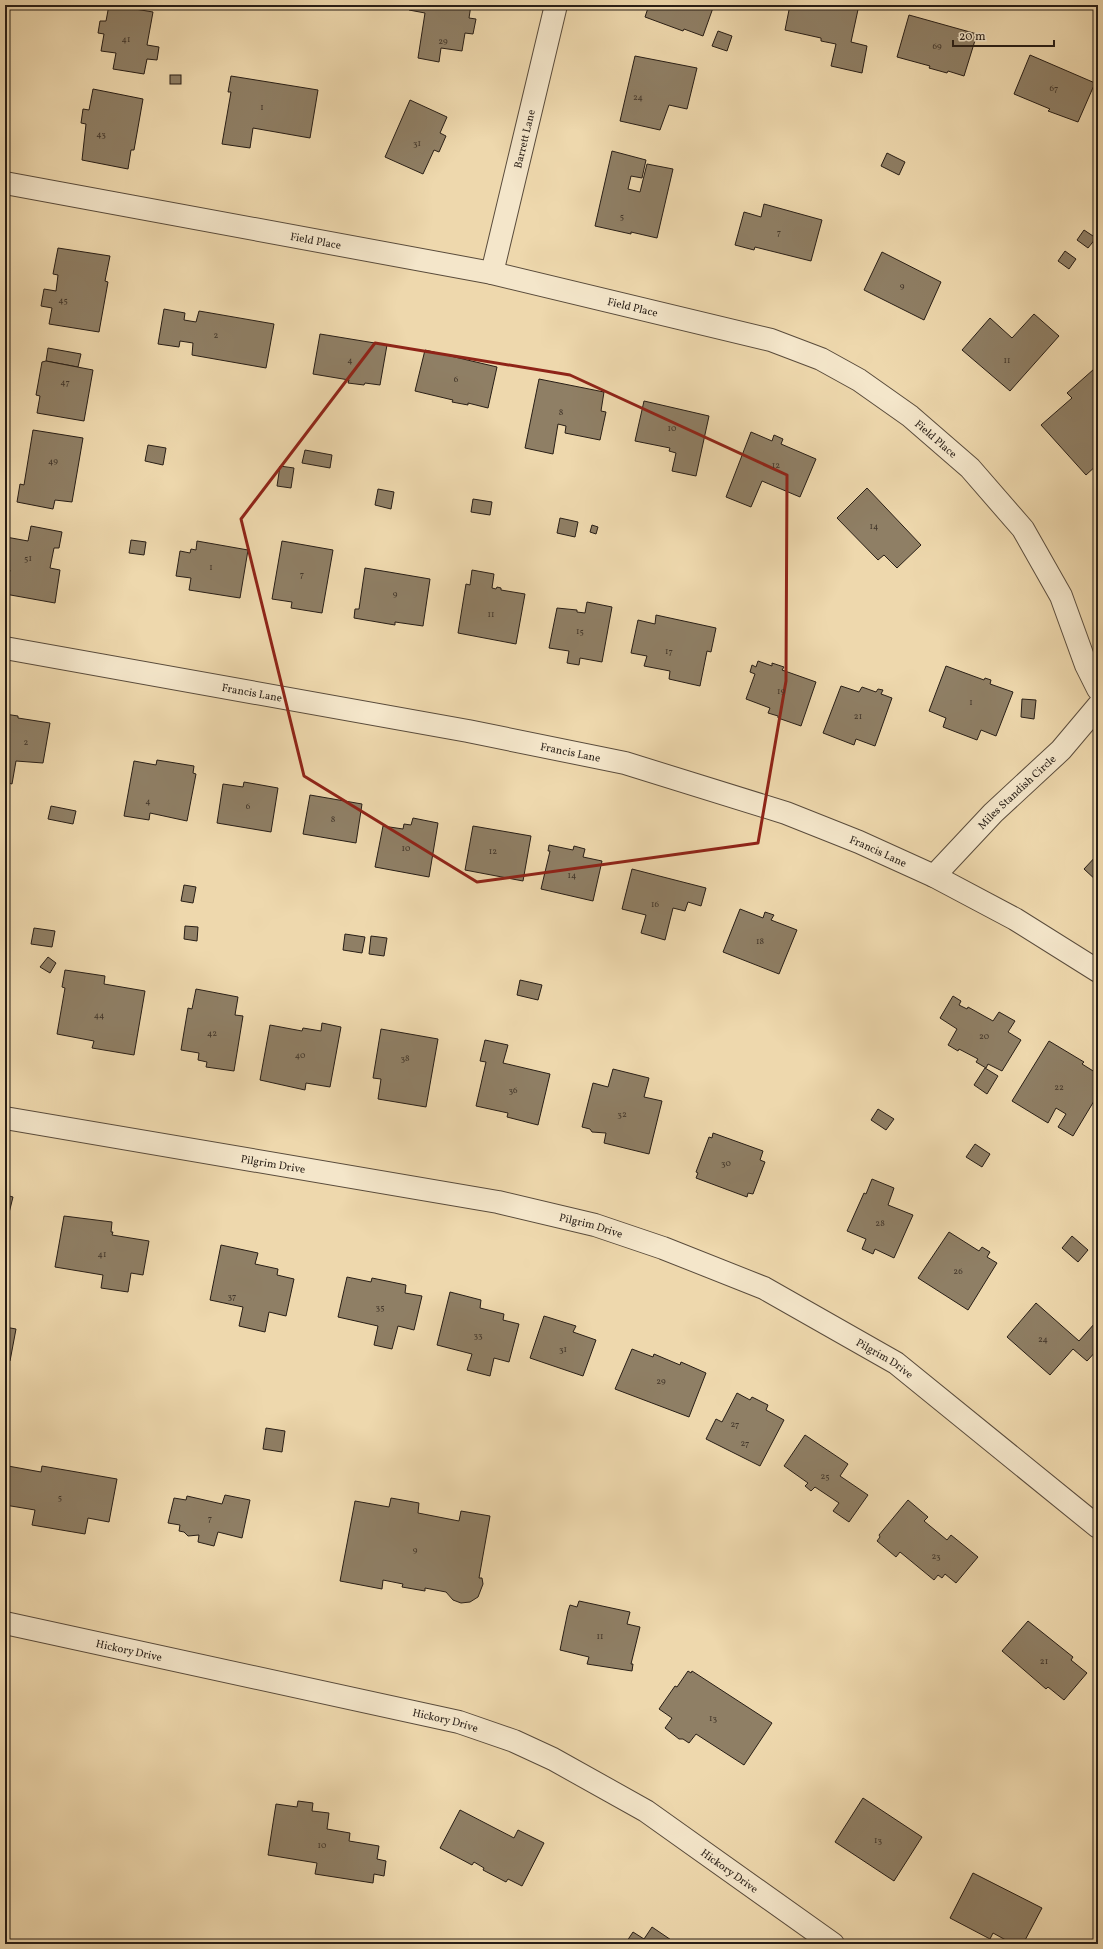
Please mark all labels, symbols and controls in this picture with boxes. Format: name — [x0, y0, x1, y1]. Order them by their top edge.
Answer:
scale bar — [953, 22, 1054, 48]
text: 20 m — [959, 29, 986, 45]
house number: 41 — [122, 33, 130, 46]
house number: 29 — [438, 35, 448, 48]
house number: 69 — [932, 40, 942, 53]
house number: 67 — [1050, 82, 1058, 95]
house number: 24 — [633, 91, 643, 104]
house number: 1 — [260, 101, 264, 114]
street label: Barrett Lane — [511, 108, 540, 170]
house number: 43 — [96, 128, 106, 141]
house number: 31 — [413, 137, 421, 150]
house number: 5 — [620, 210, 624, 223]
house number: 7 — [777, 226, 781, 239]
street label: Field Place — [289, 230, 342, 254]
house number: 9 — [900, 280, 905, 293]
house number: 45 — [58, 294, 68, 307]
street label: Field Place — [606, 295, 659, 322]
house number: 2 — [214, 329, 219, 342]
house number: 4 — [347, 354, 353, 367]
house number: 11 — [1004, 354, 1010, 367]
house number: 6 — [454, 373, 459, 386]
house number: 47 — [60, 376, 70, 389]
house number: 8 — [559, 406, 564, 419]
street label: Field Place — [911, 417, 959, 462]
house number: 10 — [668, 422, 677, 435]
house number: 49 — [48, 455, 58, 468]
house number: 12 — [772, 459, 780, 472]
house number: 14 — [870, 520, 878, 533]
house number: 51 — [24, 552, 32, 565]
house number: 1 — [209, 561, 213, 574]
house number: 7 — [300, 568, 304, 581]
house number: 9 — [393, 588, 398, 601]
house number: 11 — [488, 608, 494, 621]
house number: 15 — [576, 625, 584, 638]
house number: 17 — [665, 645, 673, 658]
street label: Francis Lane — [220, 681, 283, 707]
house number: 19 — [777, 685, 785, 698]
house number: 1 — [969, 696, 973, 709]
house number: 21 — [854, 710, 862, 723]
house number: 2 — [24, 736, 29, 749]
street label: Francis Lane — [539, 740, 602, 767]
street label: Miles Standish Circle — [975, 752, 1060, 833]
house number: 4 — [145, 795, 151, 808]
house number: 6 — [246, 800, 251, 813]
house number: 8 — [331, 813, 336, 826]
street label: Francis Lane — [847, 833, 909, 872]
house number: 10 — [402, 842, 411, 855]
house number: 12 — [489, 845, 497, 858]
house number: 14 — [568, 869, 576, 882]
house number: 16 — [651, 898, 659, 911]
house number: 18 — [756, 935, 764, 948]
house number: 44 — [94, 1009, 104, 1022]
house number: 42 — [207, 1027, 217, 1040]
house number: 20 — [979, 1030, 990, 1043]
house number: 40 — [295, 1049, 306, 1062]
house number: 38 — [400, 1052, 410, 1065]
house number: 22 — [1054, 1081, 1064, 1094]
house number: 36 — [508, 1084, 518, 1097]
house number: 32 — [617, 1108, 627, 1121]
street label: Pilgrim Drive — [239, 1152, 306, 1178]
house number: 30 — [721, 1157, 732, 1170]
street label: Pilgrim Drive — [557, 1211, 624, 1243]
house number: 28 — [875, 1217, 885, 1230]
house number: 41 — [98, 1248, 106, 1261]
house number: 26 — [953, 1265, 963, 1278]
house number: 37 — [228, 1290, 236, 1303]
house number: 35 — [376, 1301, 384, 1314]
house number: 33 — [473, 1329, 483, 1342]
house number: 24 — [1038, 1333, 1048, 1346]
street label: Pilgrim Drive — [853, 1336, 916, 1383]
house number: 31 — [559, 1343, 567, 1356]
house number: 29 — [656, 1375, 666, 1388]
house number: 27 — [731, 1418, 739, 1431]
house number: 27 — [741, 1437, 749, 1450]
house number: 25 — [820, 1470, 830, 1483]
house number: 5 — [58, 1491, 62, 1504]
house number: 7 — [208, 1512, 212, 1525]
house number: 9 — [413, 1544, 418, 1557]
house number: 23 — [931, 1550, 941, 1563]
house number: 11 — [597, 1630, 603, 1643]
street label: Hickory Drive — [94, 1637, 163, 1666]
house number: 21 — [1040, 1655, 1048, 1668]
street label: Hickory Drive — [411, 1706, 480, 1737]
house number: 13 — [709, 1712, 717, 1725]
house number: 13 — [874, 1834, 882, 1847]
house number: 10 — [318, 1839, 327, 1852]
street label: Hickory Drive — [697, 1846, 761, 1897]

